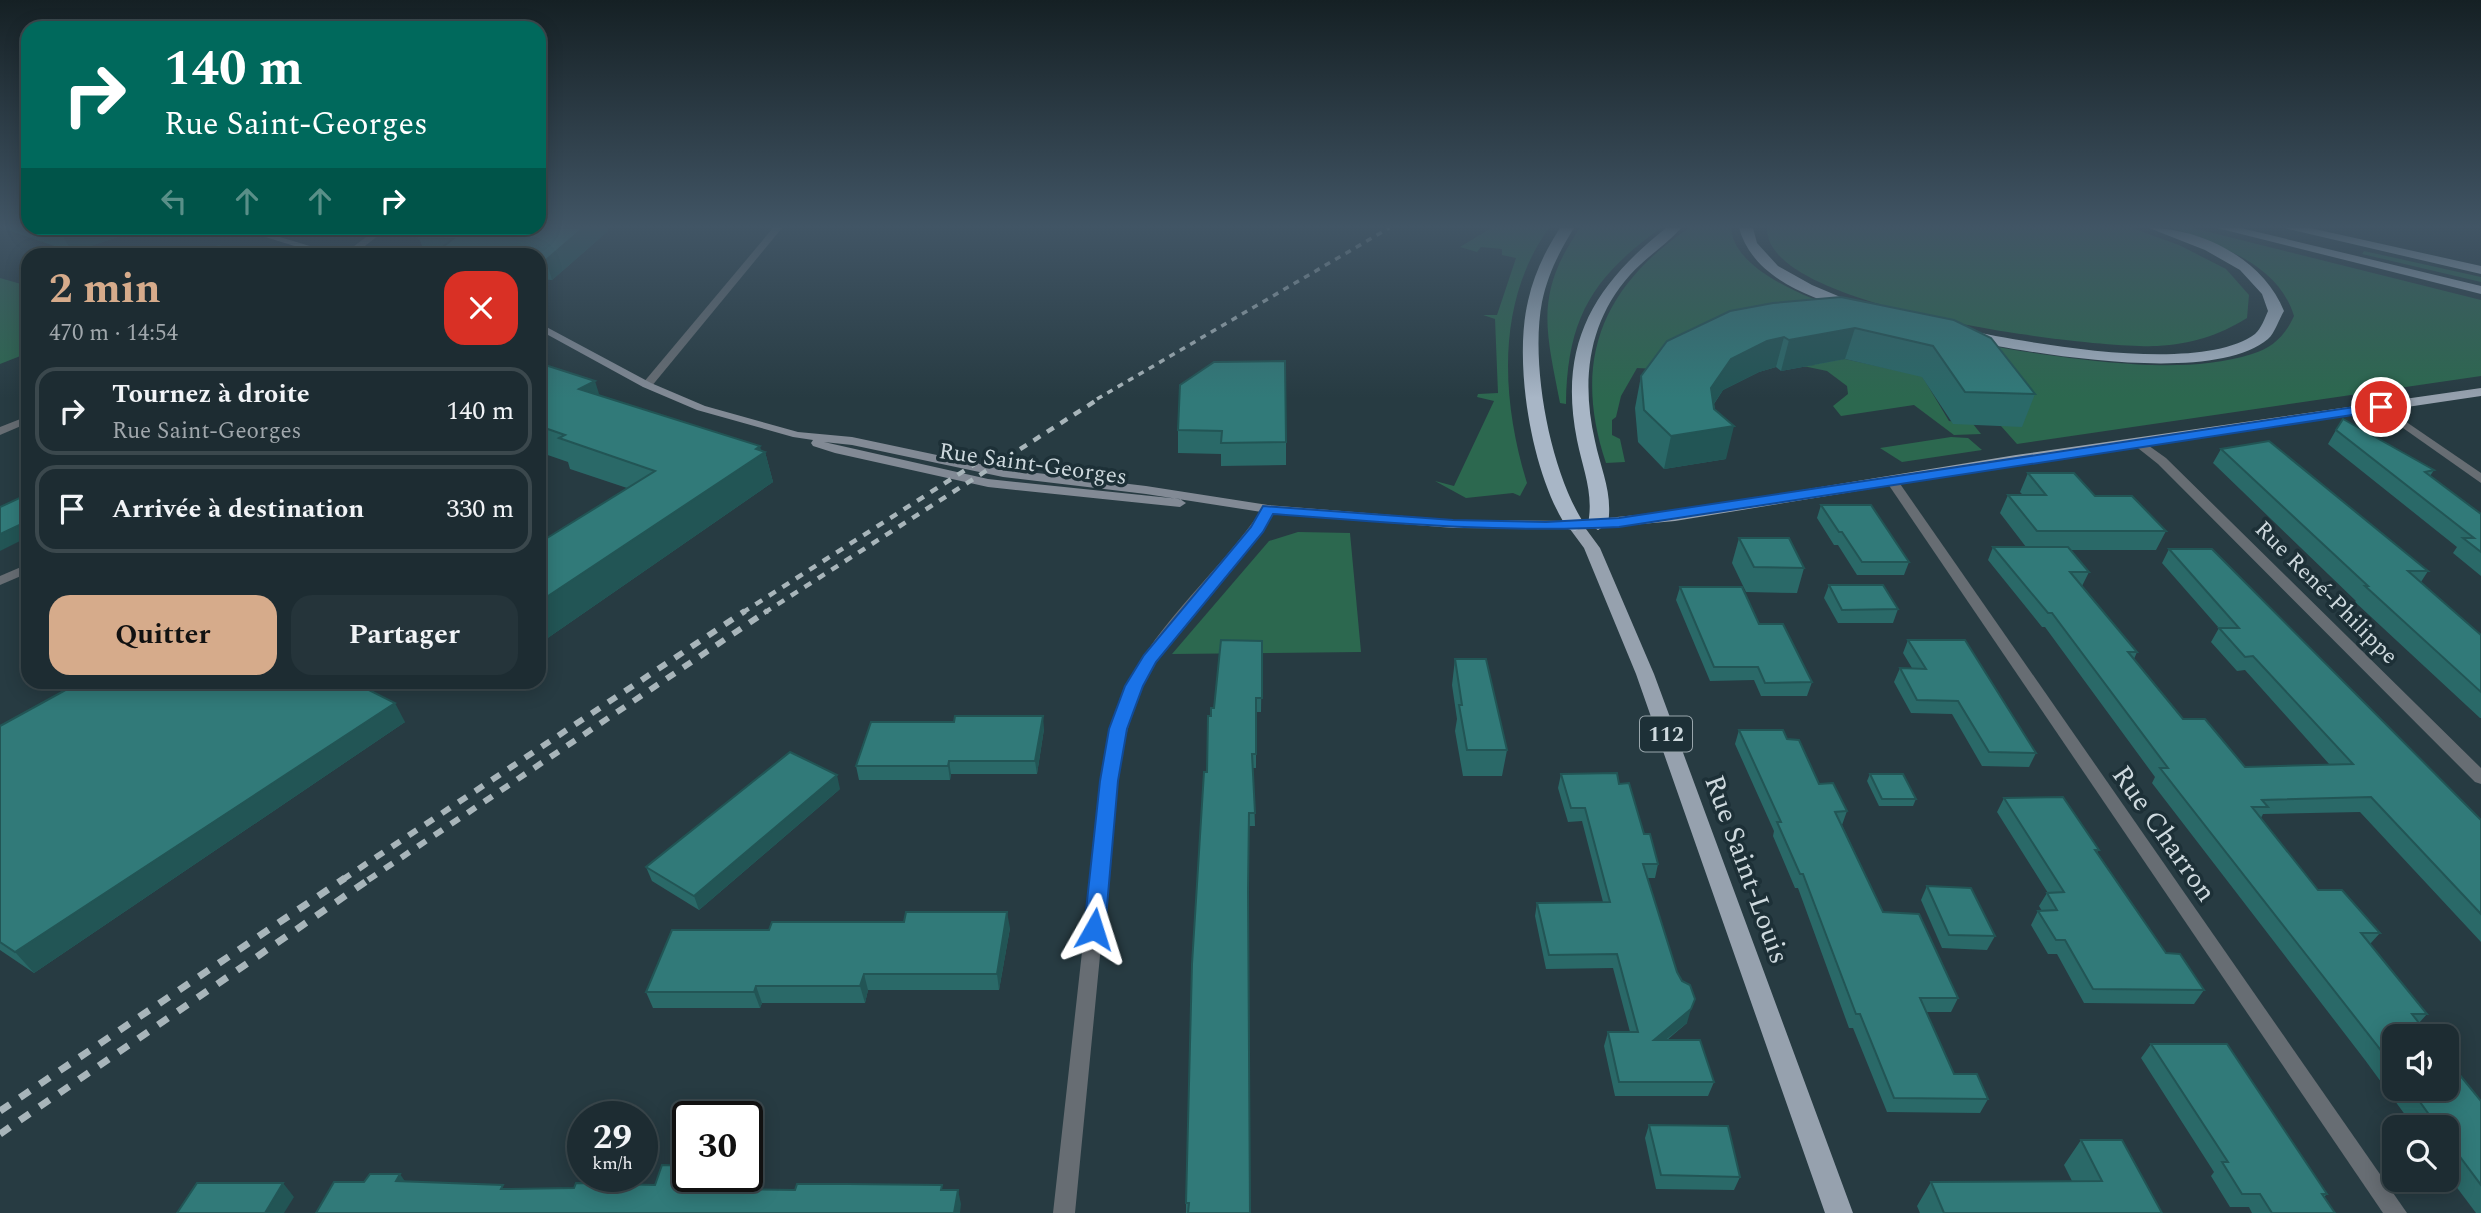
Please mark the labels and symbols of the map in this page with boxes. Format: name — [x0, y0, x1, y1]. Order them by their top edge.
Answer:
pin — [2351, 377, 2411, 437]
street label: Rue Saint-Georges — [937, 434, 1129, 495]
street label: Rue René-Philippe — [2246, 513, 2406, 673]
road number: 112 — [1640, 716, 1692, 752]
street label: Rue Charron — [2101, 757, 2227, 911]
street label: Rue Saint-Louis — [1692, 769, 1801, 970]
position arrow — [1057, 892, 1131, 966]
speed limit sign: 30 — [672, 1101, 763, 1192]

